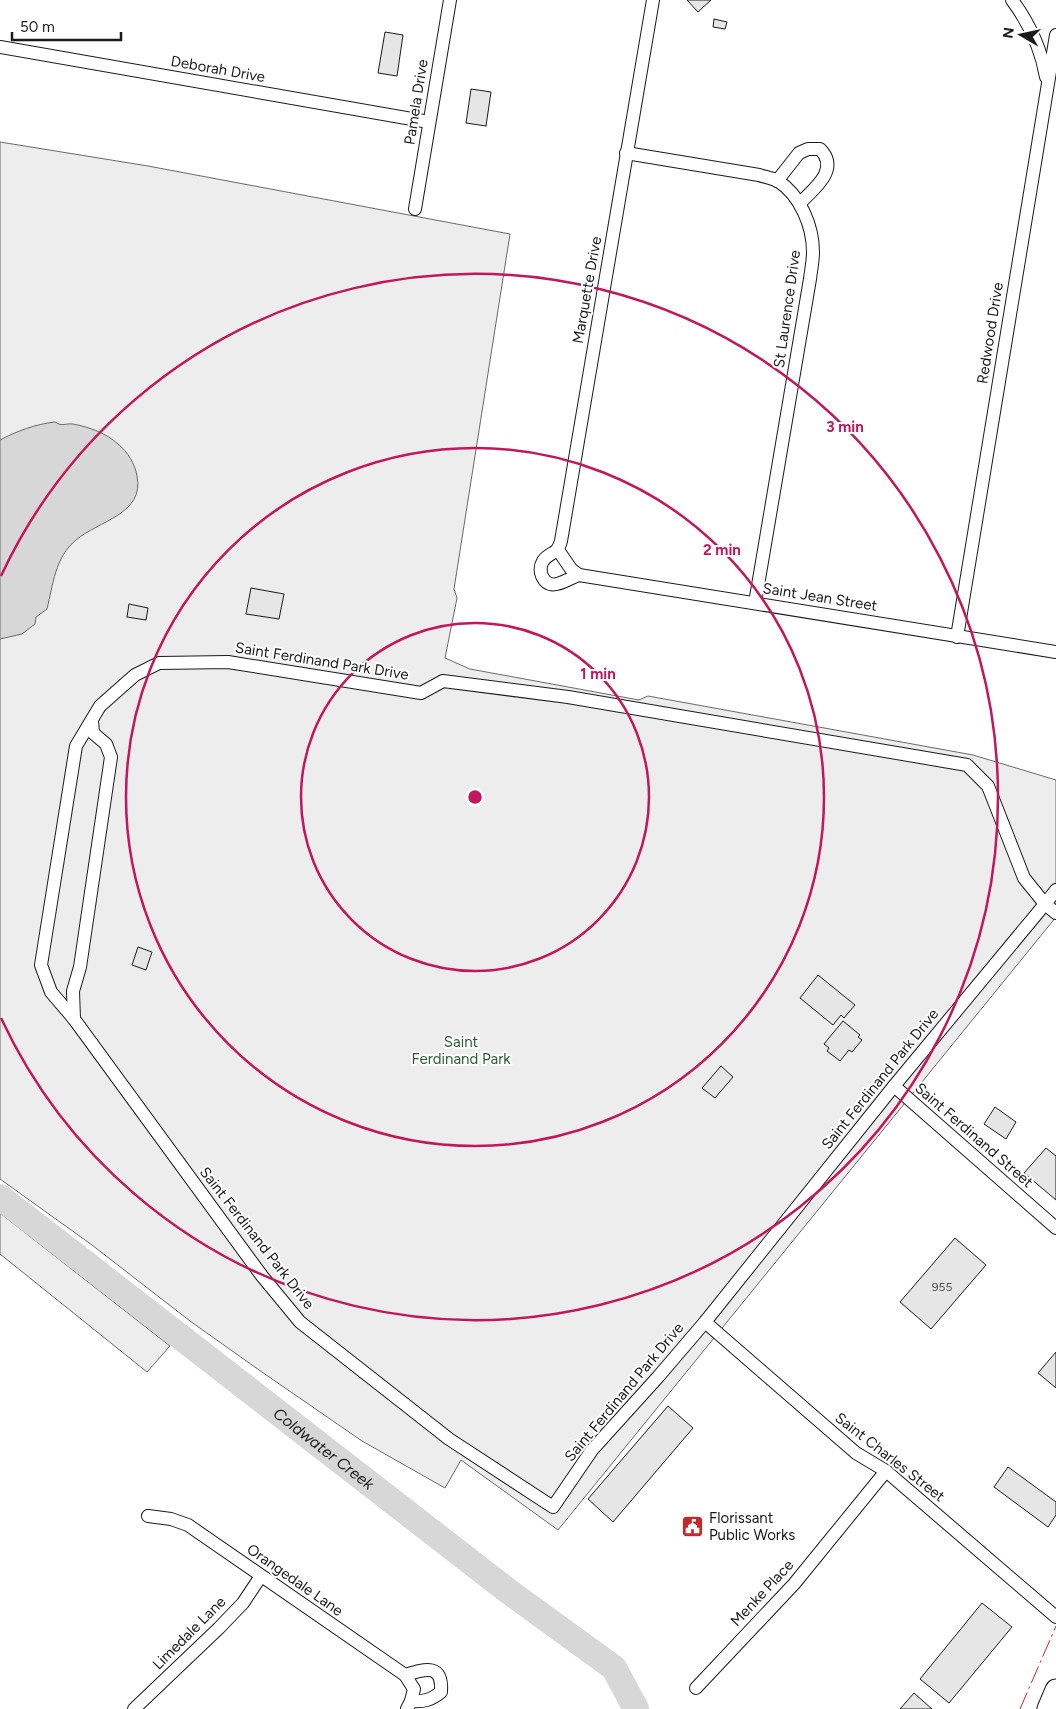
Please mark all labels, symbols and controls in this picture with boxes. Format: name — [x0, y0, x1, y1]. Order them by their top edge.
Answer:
scale bar — [12, 10, 121, 42]
north arrow — [996, 10, 1046, 60]
text: 50 m — [20, 18, 55, 36]
text: N — [999, 26, 1018, 40]
street label: Deborah Drive — [169, 52, 267, 86]
street label: Pamela Drive — [400, 58, 432, 146]
street label: Marquette Drive — [569, 235, 605, 345]
street label: St Laurence Drive — [770, 249, 804, 369]
street label: Redwood Drive — [973, 281, 1007, 385]
text: 3 min — [826, 418, 864, 436]
text: 2 min — [703, 541, 741, 559]
street label: Saint Jean Street — [761, 579, 879, 615]
street label: Saint Ferdinand Park Drive — [234, 638, 410, 684]
text: 1 min — [580, 665, 616, 683]
centre of rings — [466, 788, 484, 806]
street label: Saint Ferdinand Park Drive — [818, 1005, 942, 1153]
park label: Saint Ferdinand Park — [411, 1033, 511, 1068]
street label: Saint Ferdinand Street — [911, 1079, 1037, 1191]
street label: Saint Ferdinand Park Drive — [196, 1163, 318, 1313]
house number: 955 — [932, 1280, 952, 1294]
street label: Saint Ferdinand Park Drive — [561, 1319, 687, 1465]
water label: Coldwater Creek — [270, 1403, 379, 1494]
street label: Saint Charles Street — [832, 1409, 949, 1506]
place label: Florissant Public Works — [709, 1509, 795, 1544]
public building icon: Florissant Public Works — [681, 1515, 705, 1539]
street label: Orangedale Lane — [243, 1540, 347, 1620]
street label: Menke Place — [727, 1556, 797, 1630]
street label: Limedale Lane — [149, 1593, 229, 1673]

